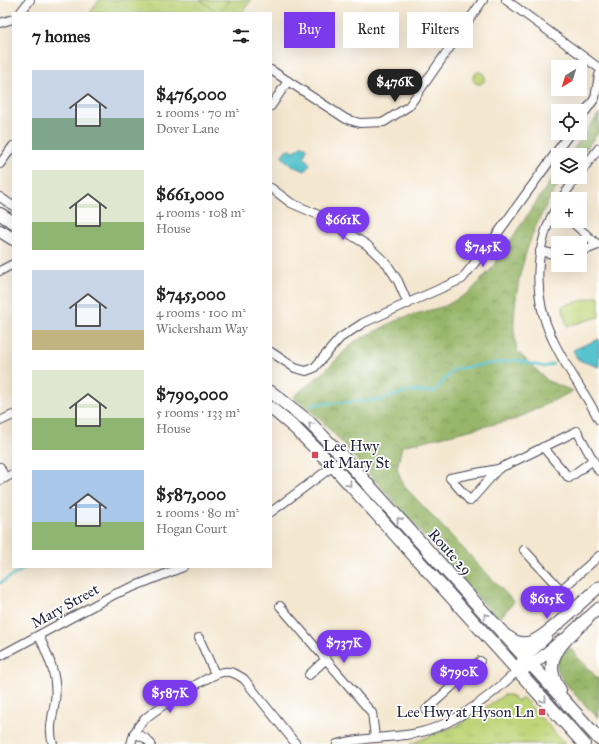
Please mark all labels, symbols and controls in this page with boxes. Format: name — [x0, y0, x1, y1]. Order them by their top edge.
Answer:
chip: Buy — [284, 12, 335, 48]
chip: Rent — [343, 12, 399, 48]
chip: Filters — [407, 12, 473, 48]
icon: filters — [230, 25, 252, 47]
text: 7 homes — [32, 26, 90, 47]
north arrow — [551, 60, 587, 96]
map controls — [551, 60, 587, 272]
pin: $476K — [367, 69, 423, 103]
text: $476K — [376, 74, 414, 90]
text: $476,000 — [156, 84, 227, 105]
icon: home — [64, 86, 112, 134]
button: locate — [551, 104, 587, 140]
text: 2 rooms · 70 m² — [156, 105, 239, 121]
text: Dover Lane — [156, 121, 220, 137]
button: layers — [551, 148, 587, 184]
text: $661,000 — [156, 184, 224, 205]
icon: home — [64, 186, 112, 234]
button: + — [551, 192, 587, 228]
text: 4 rooms · 108 m² — [156, 205, 245, 221]
pin: $661K — [315, 207, 371, 241]
text: $661K — [325, 212, 361, 228]
text: House — [156, 221, 191, 237]
pin: $745K — [455, 234, 511, 268]
button: − — [551, 236, 587, 272]
text: $745K — [465, 239, 501, 255]
text: $745,000 — [156, 284, 226, 305]
icon: home — [64, 286, 112, 334]
text: 4 rooms · 100 m² — [156, 305, 246, 321]
text: Wickersham Way — [156, 321, 248, 337]
text: $790,000 — [156, 384, 228, 405]
icon: home — [64, 386, 112, 434]
text: 5 rooms · 133 m² — [156, 405, 240, 421]
text: House — [156, 421, 191, 437]
one-way arrow — [308, 422, 316, 429]
place label: Lee Hwy at Mary St — [323, 437, 390, 472]
marker: Lee Hwy at Mary St — [310, 450, 320, 460]
one-way arrow — [344, 479, 351, 487]
text: $587,000 — [156, 484, 226, 505]
icon: home — [64, 486, 112, 534]
text: 2 rooms · 80 m² — [156, 505, 239, 521]
one-way arrow — [397, 517, 404, 524]
text: Hogan Court — [156, 521, 227, 537]
street label: Route 29 — [424, 525, 476, 579]
street label: Mary Street — [28, 580, 103, 632]
pin: $615K — [519, 586, 575, 620]
text: $615K — [530, 591, 564, 607]
one-way arrow — [484, 613, 491, 621]
pin: $737K — [316, 630, 372, 664]
text: $737K — [326, 635, 362, 651]
pin: $790K — [431, 659, 487, 693]
text: $790K — [440, 664, 478, 680]
pin: $587K — [142, 680, 198, 714]
text: $587K — [152, 685, 188, 701]
one-way arrow — [539, 695, 546, 703]
place label: Lee Hwy at Hyson Ln — [396, 703, 534, 721]
marker: Lee Hwy at Hyson Ln — [537, 707, 547, 717]

